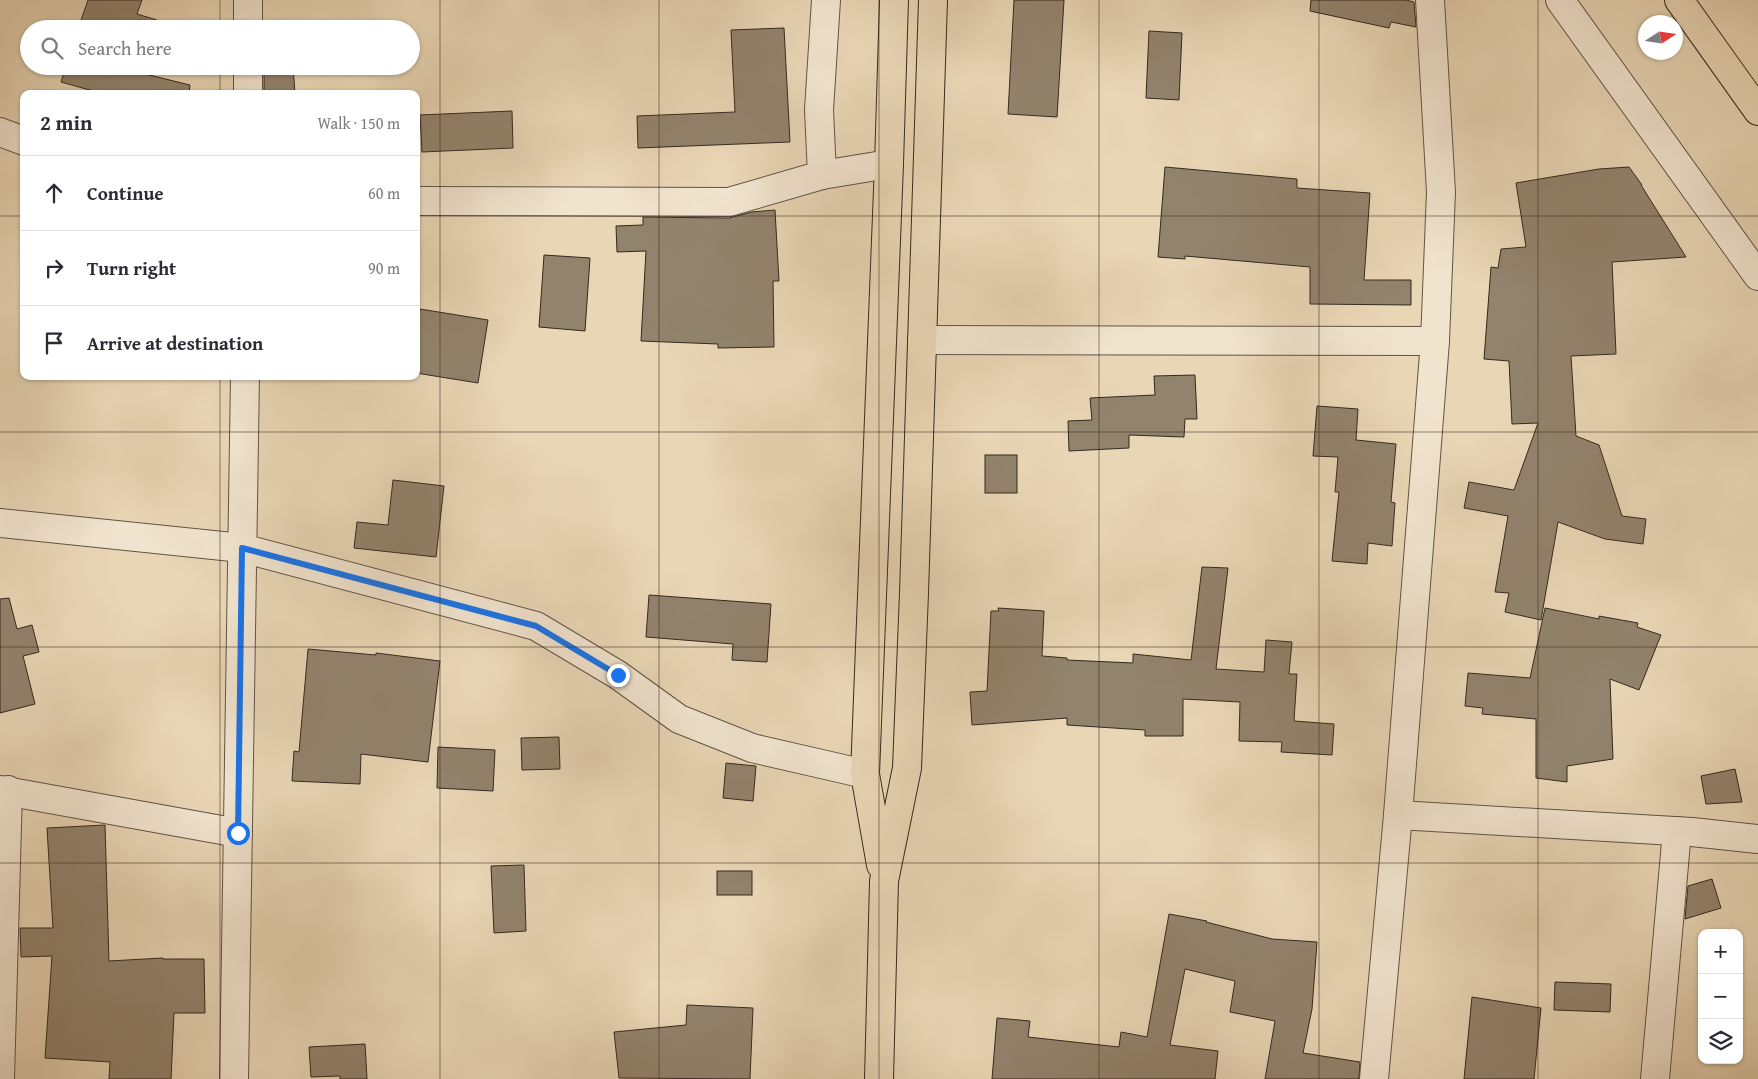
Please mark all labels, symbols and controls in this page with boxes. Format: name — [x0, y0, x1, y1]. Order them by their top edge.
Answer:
north arrow — [1638, 15, 1683, 60]
search box — [20, 20, 420, 75]
icon: search — [38, 34, 66, 62]
text: Search here — [78, 34, 172, 62]
text: 2 min — [40, 107, 92, 138]
text: Walk · 150 m — [317, 111, 400, 135]
icon: ahead — [40, 179, 68, 207]
text: Continue — [87, 179, 164, 207]
text: 60 m — [368, 181, 400, 205]
icon: right — [40, 254, 68, 282]
text: Turn right — [87, 254, 176, 282]
text: 90 m — [368, 256, 400, 280]
icon: arrive — [40, 329, 68, 357]
text: Arrive at destination — [87, 329, 263, 357]
route end — [607, 664, 630, 687]
route start — [227, 822, 250, 845]
map controls — [1698, 929, 1743, 1064]
button: + — [1698, 929, 1743, 974]
button: − — [1698, 974, 1743, 1019]
button: layers — [1698, 1019, 1743, 1064]

